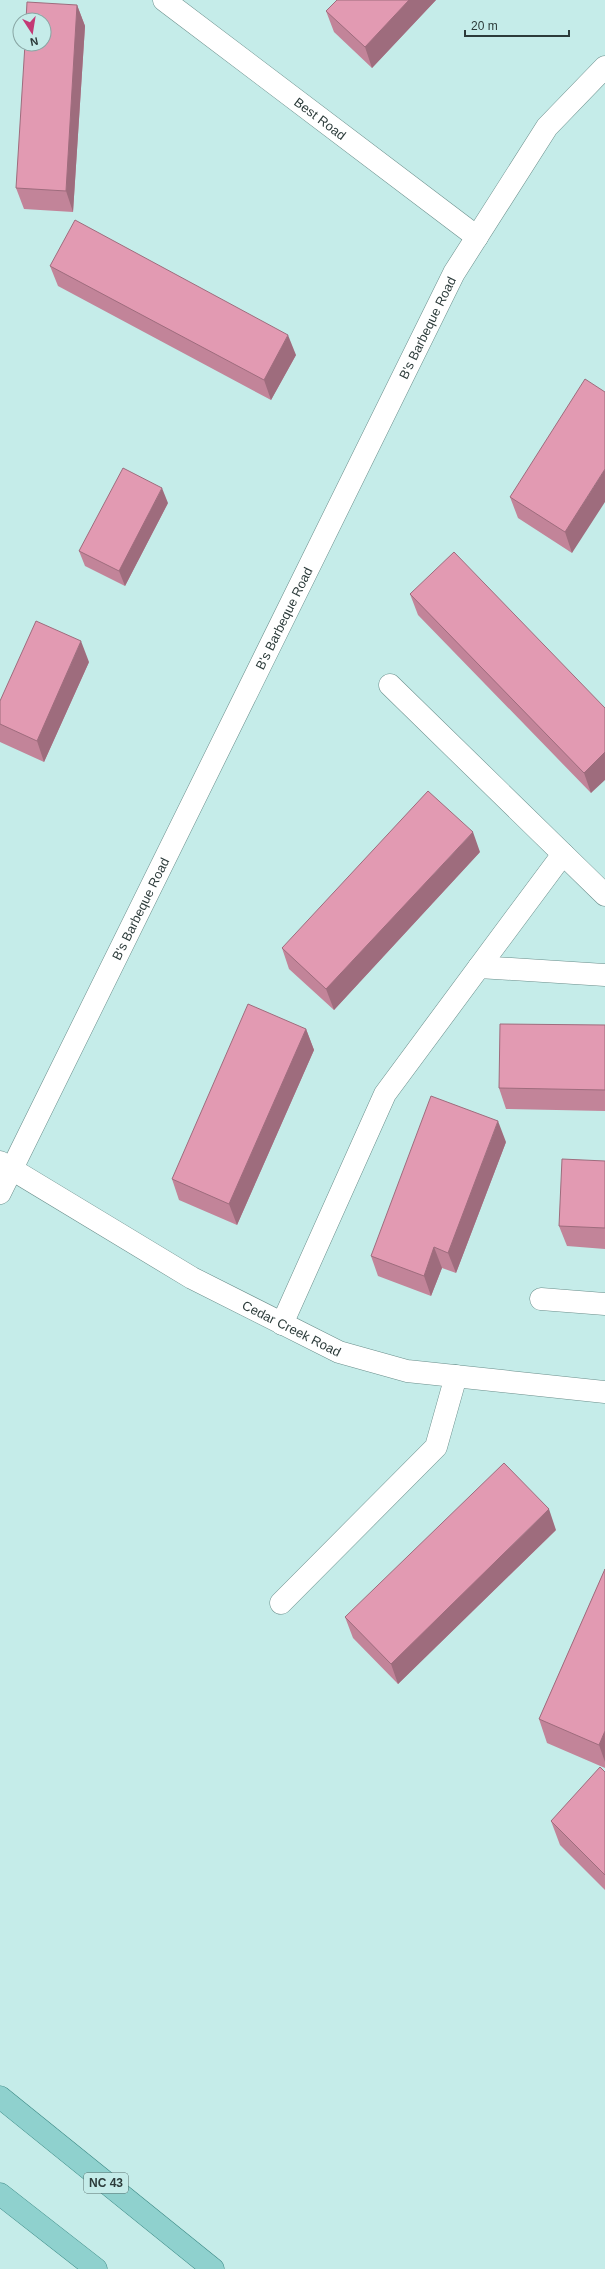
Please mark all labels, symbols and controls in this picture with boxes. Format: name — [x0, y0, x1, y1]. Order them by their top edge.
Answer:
north arrow — [12, 12, 52, 52]
scale bar — [465, 12, 569, 38]
text: 20 m — [471, 19, 498, 33]
text: N — [29, 35, 39, 48]
street label: Best Road — [291, 94, 349, 143]
street label: B's Barbeque Road — [396, 274, 459, 382]
street label: B's Barbeque Road — [253, 565, 316, 672]
street label: B's Barbeque Road — [109, 855, 172, 963]
street label: Cedar Creek Road — [240, 1298, 343, 1360]
road number: NC 43 — [84, 2173, 128, 2193]

